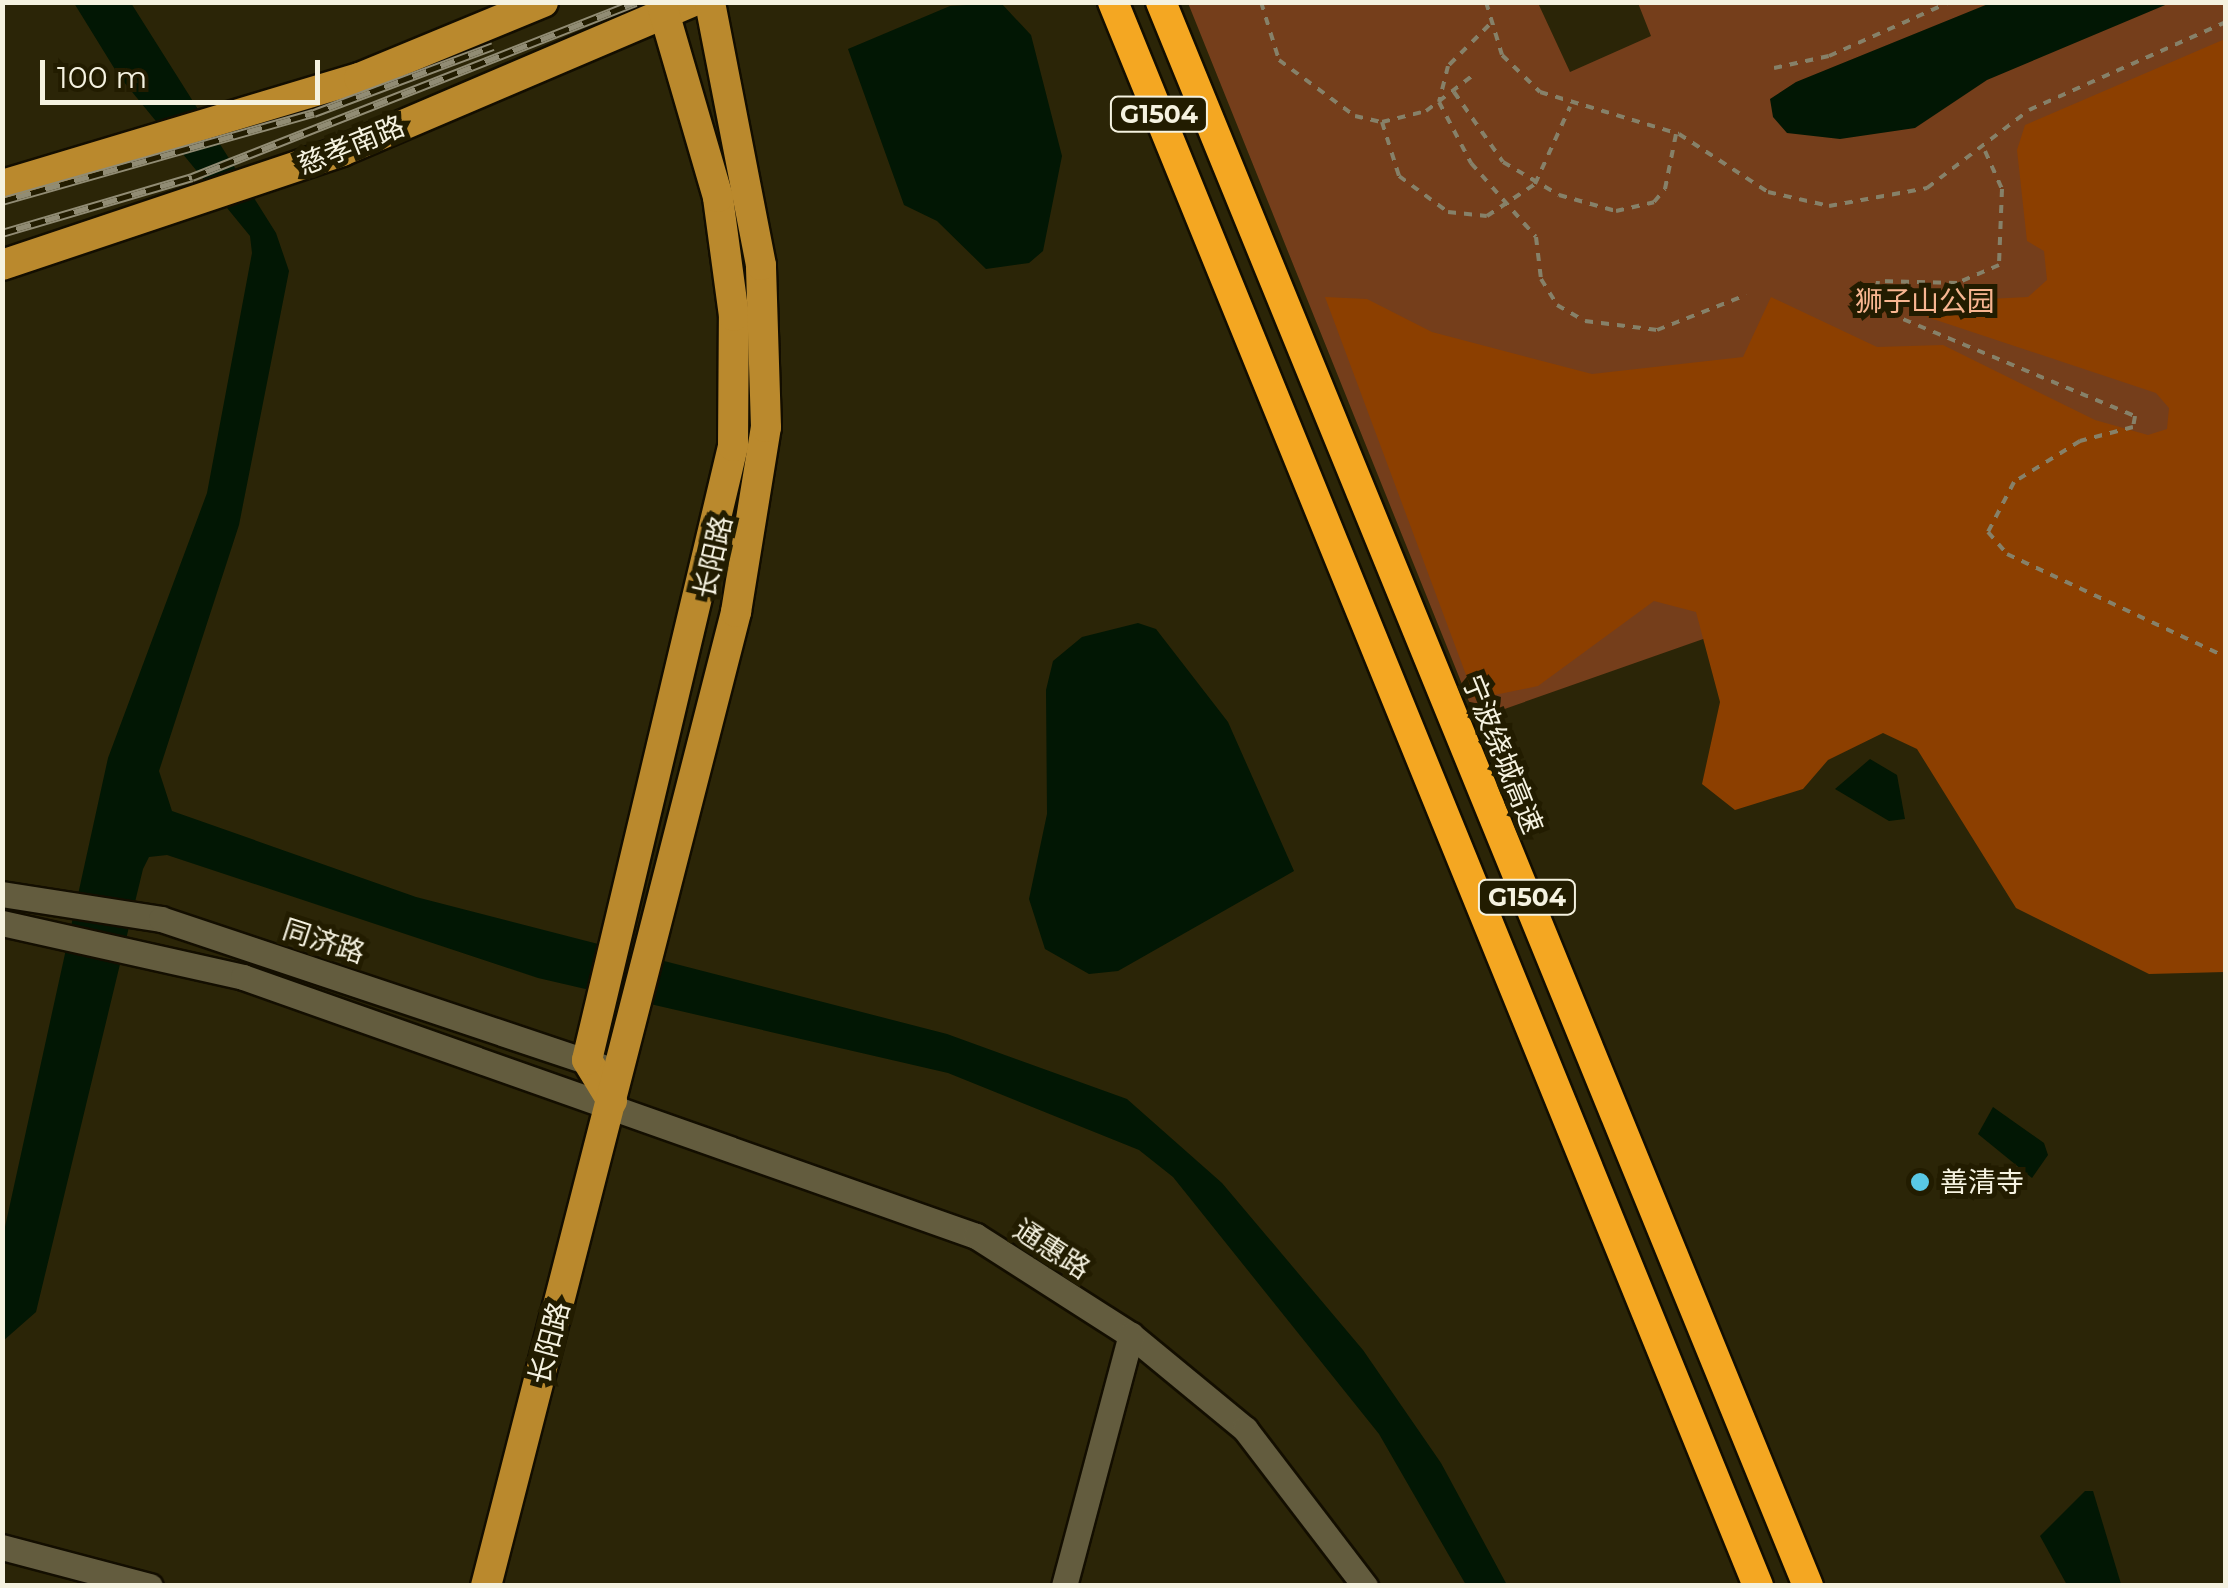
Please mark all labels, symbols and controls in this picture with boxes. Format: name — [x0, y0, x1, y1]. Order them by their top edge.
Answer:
scale bar — [45, 40, 325, 102]
text: 100 m — [57, 59, 147, 96]
road number: G1504 — [1109, 94, 1209, 134]
street label: 慈孝南路 — [293, 108, 409, 182]
park label: 狮子山公园 — [1855, 284, 1995, 318]
street label: 长阳路 — [687, 512, 739, 602]
street label: 宁波绕城高速 — [1456, 670, 1550, 838]
road number: G1504 — [1477, 877, 1577, 917]
street label: 同济路 — [279, 912, 369, 970]
place label: 善清寺 — [1940, 1165, 2024, 1199]
marker: 善清寺 — [1909, 1171, 1931, 1193]
street label: 通惠路 — [1008, 1212, 1096, 1286]
street label: 长阳路 — [522, 1298, 576, 1388]

